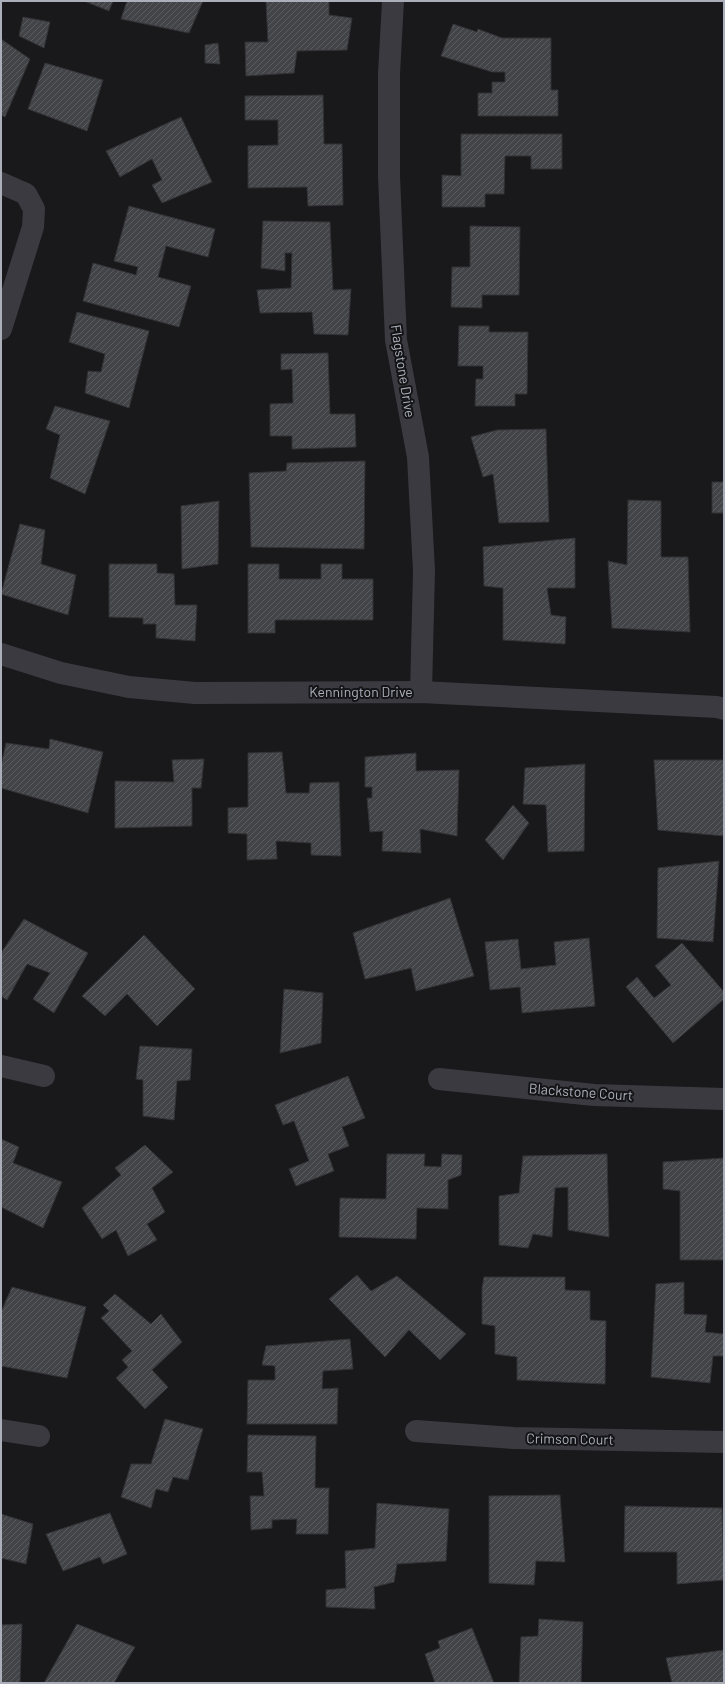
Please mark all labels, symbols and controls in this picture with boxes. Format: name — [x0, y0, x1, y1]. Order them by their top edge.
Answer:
street label: Flagstone Drive — [388, 323, 419, 419]
street label: Kennington Drive — [309, 683, 413, 700]
street label: Blackstone Court — [528, 1079, 634, 1104]
street label: Crimson Court — [526, 1429, 614, 1448]

